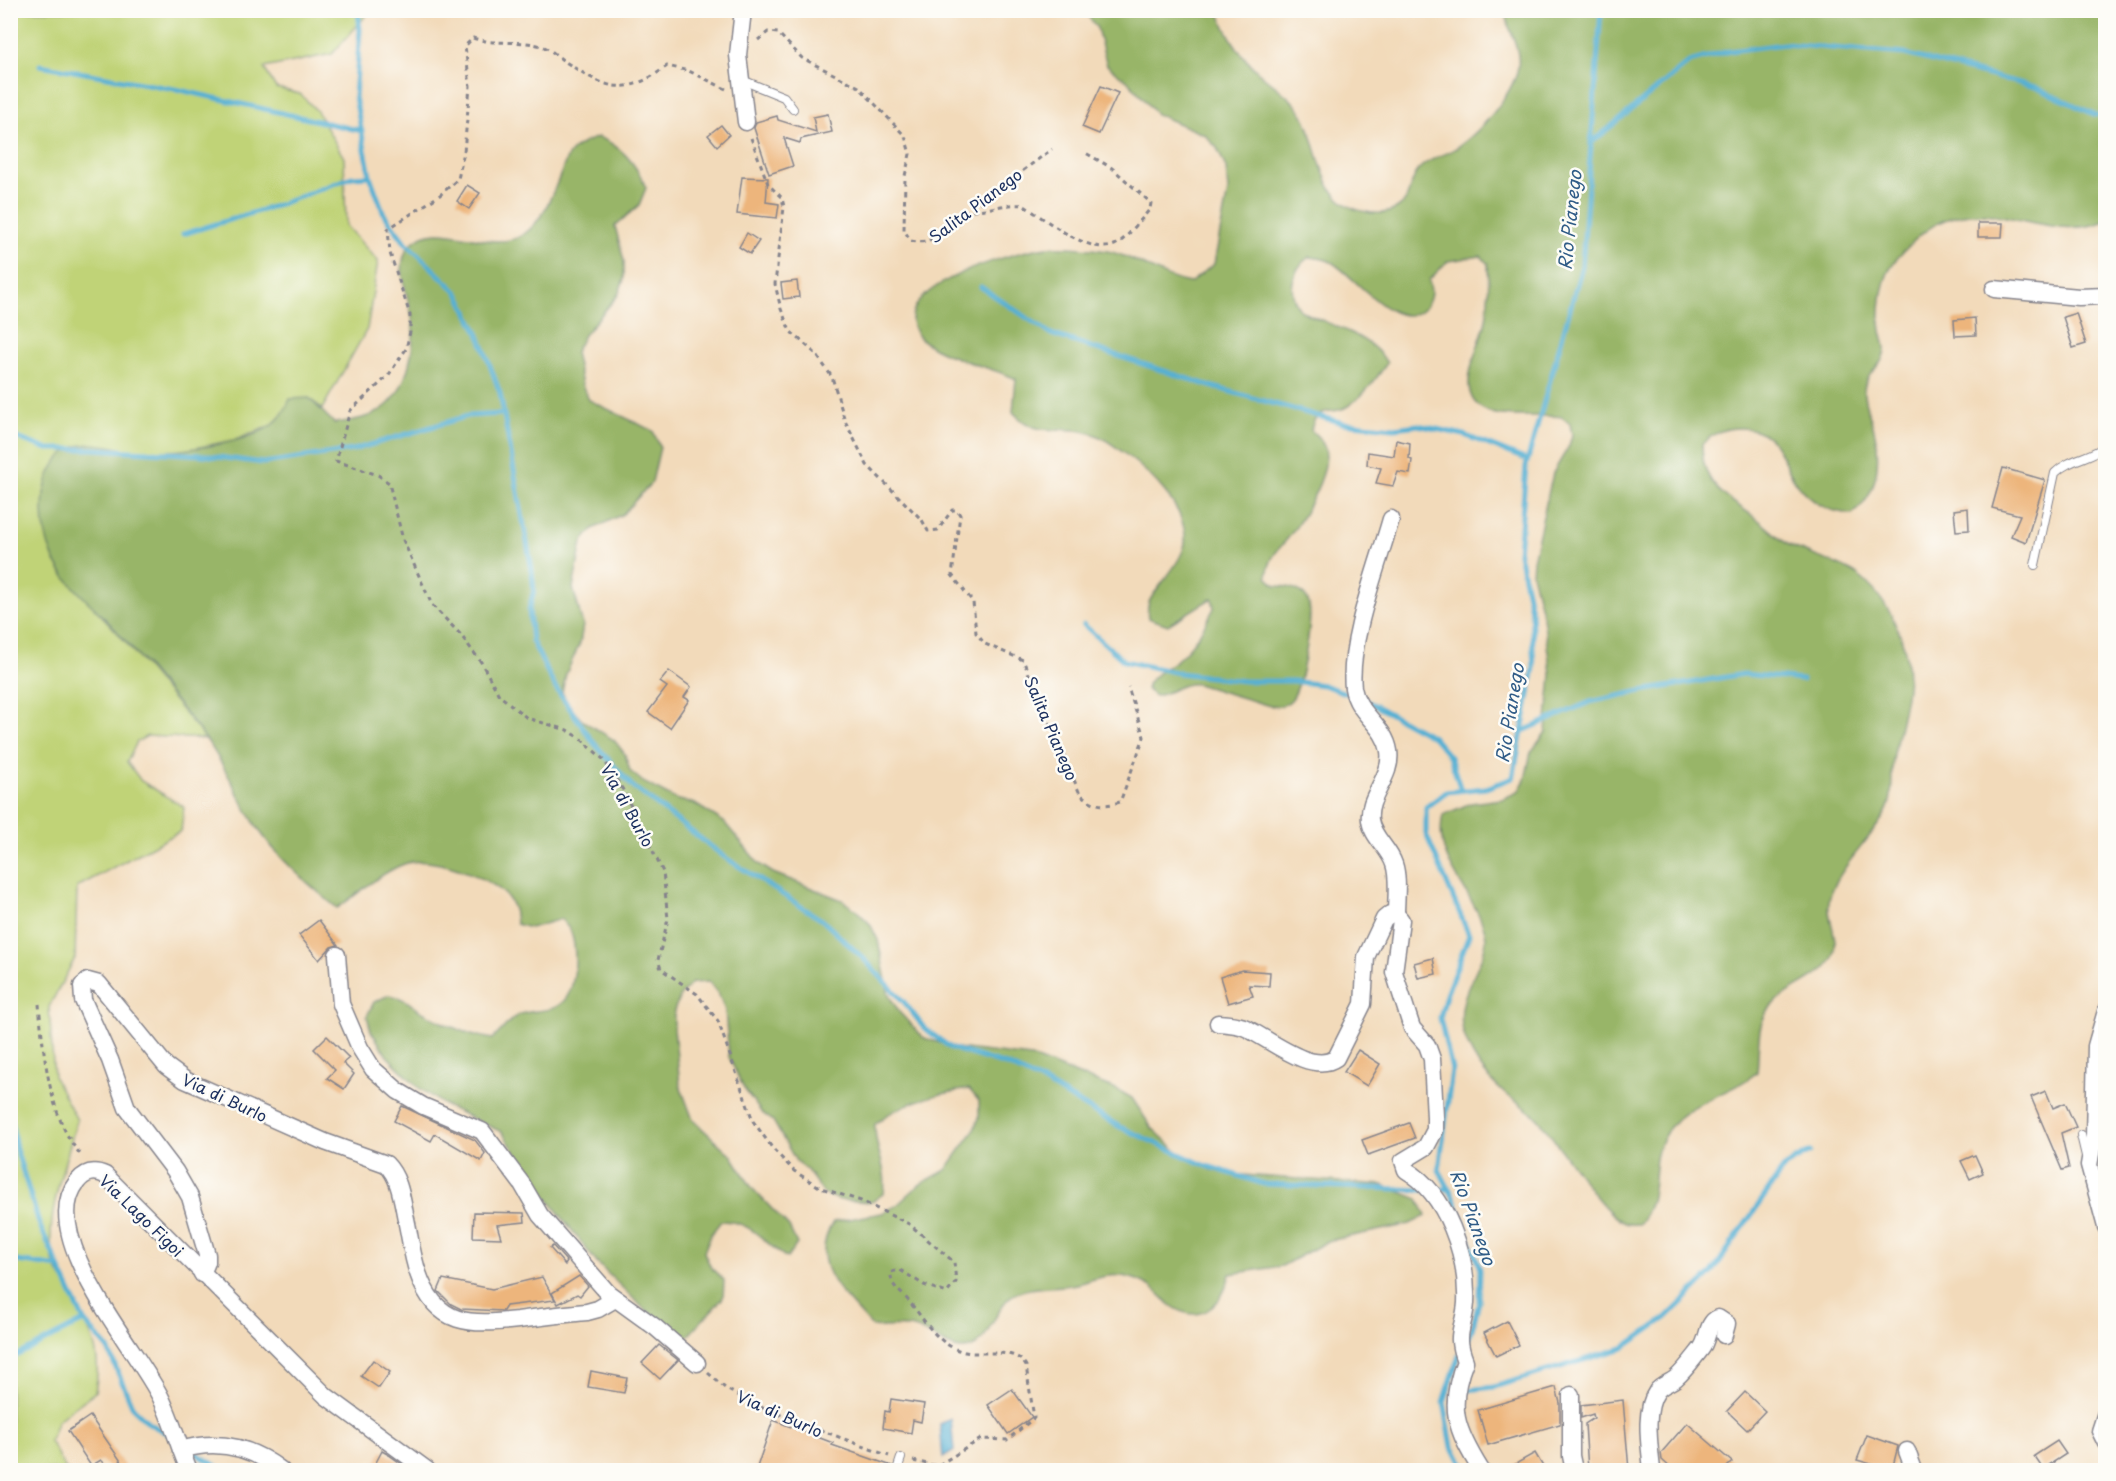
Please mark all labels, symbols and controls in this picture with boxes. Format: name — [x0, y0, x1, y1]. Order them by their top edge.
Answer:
street label: Salita Pianego — [923, 162, 1027, 248]
water label: Rio Pianego — [1550, 168, 1588, 271]
water label: Rio Pianego — [1488, 661, 1530, 765]
street label: Salita Pianego — [1019, 672, 1085, 784]
street label: Via di Burlo — [595, 759, 661, 851]
street label: Via di Burlo — [178, 1067, 272, 1127]
water label: Rio Pianego — [1444, 1165, 1504, 1269]
street label: Via Lago Figoi — [94, 1168, 190, 1262]
street label: Via di Burlo — [733, 1383, 827, 1443]

